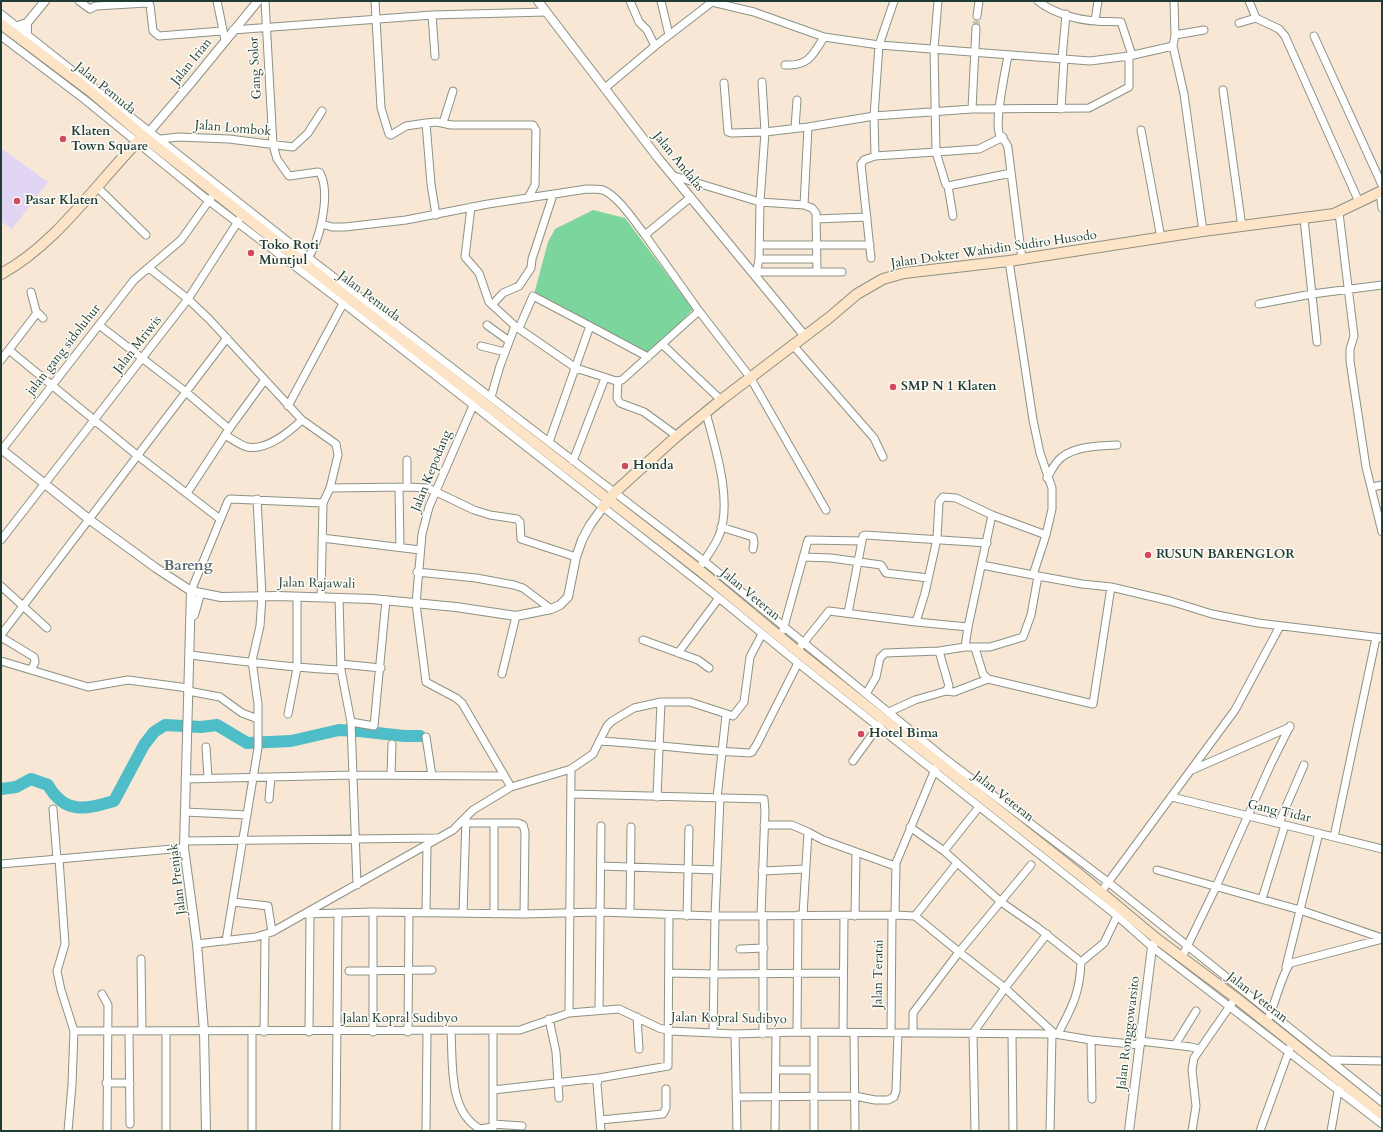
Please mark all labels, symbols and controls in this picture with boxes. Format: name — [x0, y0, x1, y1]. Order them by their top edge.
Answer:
street label: Jalan Irian — [168, 35, 216, 89]
street label: Gang Solor — [247, 36, 265, 100]
street label: Jalan Pemuda — [71, 60, 139, 118]
street label: Jalan Lombok — [194, 118, 272, 140]
place label: Klaten Town Square — [71, 124, 148, 155]
street label: Jalan Andalas — [649, 129, 707, 195]
marker: Klaten Town Square — [58, 134, 68, 144]
place label: Pasar Klaten — [25, 193, 98, 209]
marker: Pasar Klaten — [12, 196, 22, 206]
street label: Jalan Dokter Wahidin Sudiro Husodo — [890, 228, 1098, 272]
place label: Toko Roti Muntjul — [259, 238, 319, 269]
marker: Toko Roti Muntjul — [246, 248, 256, 258]
street label: Jalan Pemuda — [335, 268, 403, 326]
street label: jalan gang sidoluhur — [24, 301, 104, 399]
street label: Jalan Mriwis — [111, 313, 165, 377]
place label: SMP N 1 Klaten — [901, 379, 997, 395]
marker: SMP N 1 Klaten — [888, 382, 898, 392]
street label: Jalan Kepodang — [409, 428, 455, 514]
place label: Honda — [633, 458, 674, 474]
marker: Honda — [620, 461, 630, 471]
place label: RUSUN BARENGLOR — [1156, 547, 1295, 563]
marker: RUSUN BARENGLOR — [1143, 550, 1153, 560]
district label: Bareng — [163, 558, 213, 576]
street label: Jalan Veteran — [717, 566, 783, 624]
street label: Jalan Rajawali — [279, 576, 355, 592]
place label: Hotel Bima — [869, 726, 938, 742]
marker: Hotel Bima — [856, 729, 866, 739]
street label: Jalan Veteran — [969, 768, 1037, 826]
street label: Gang Tidar — [1246, 797, 1312, 827]
street label: Jalan Prenjak — [166, 842, 190, 916]
street label: Jalan Teratai — [871, 939, 887, 1009]
street label: Jalan Veteran — [1223, 969, 1291, 1027]
street label: Jalan Ronggowarsito — [1114, 975, 1144, 1091]
street label: Jalan Kopral Sudibyo — [671, 1010, 787, 1028]
street label: Jalan Kopral Sudibyo — [342, 1011, 458, 1027]

